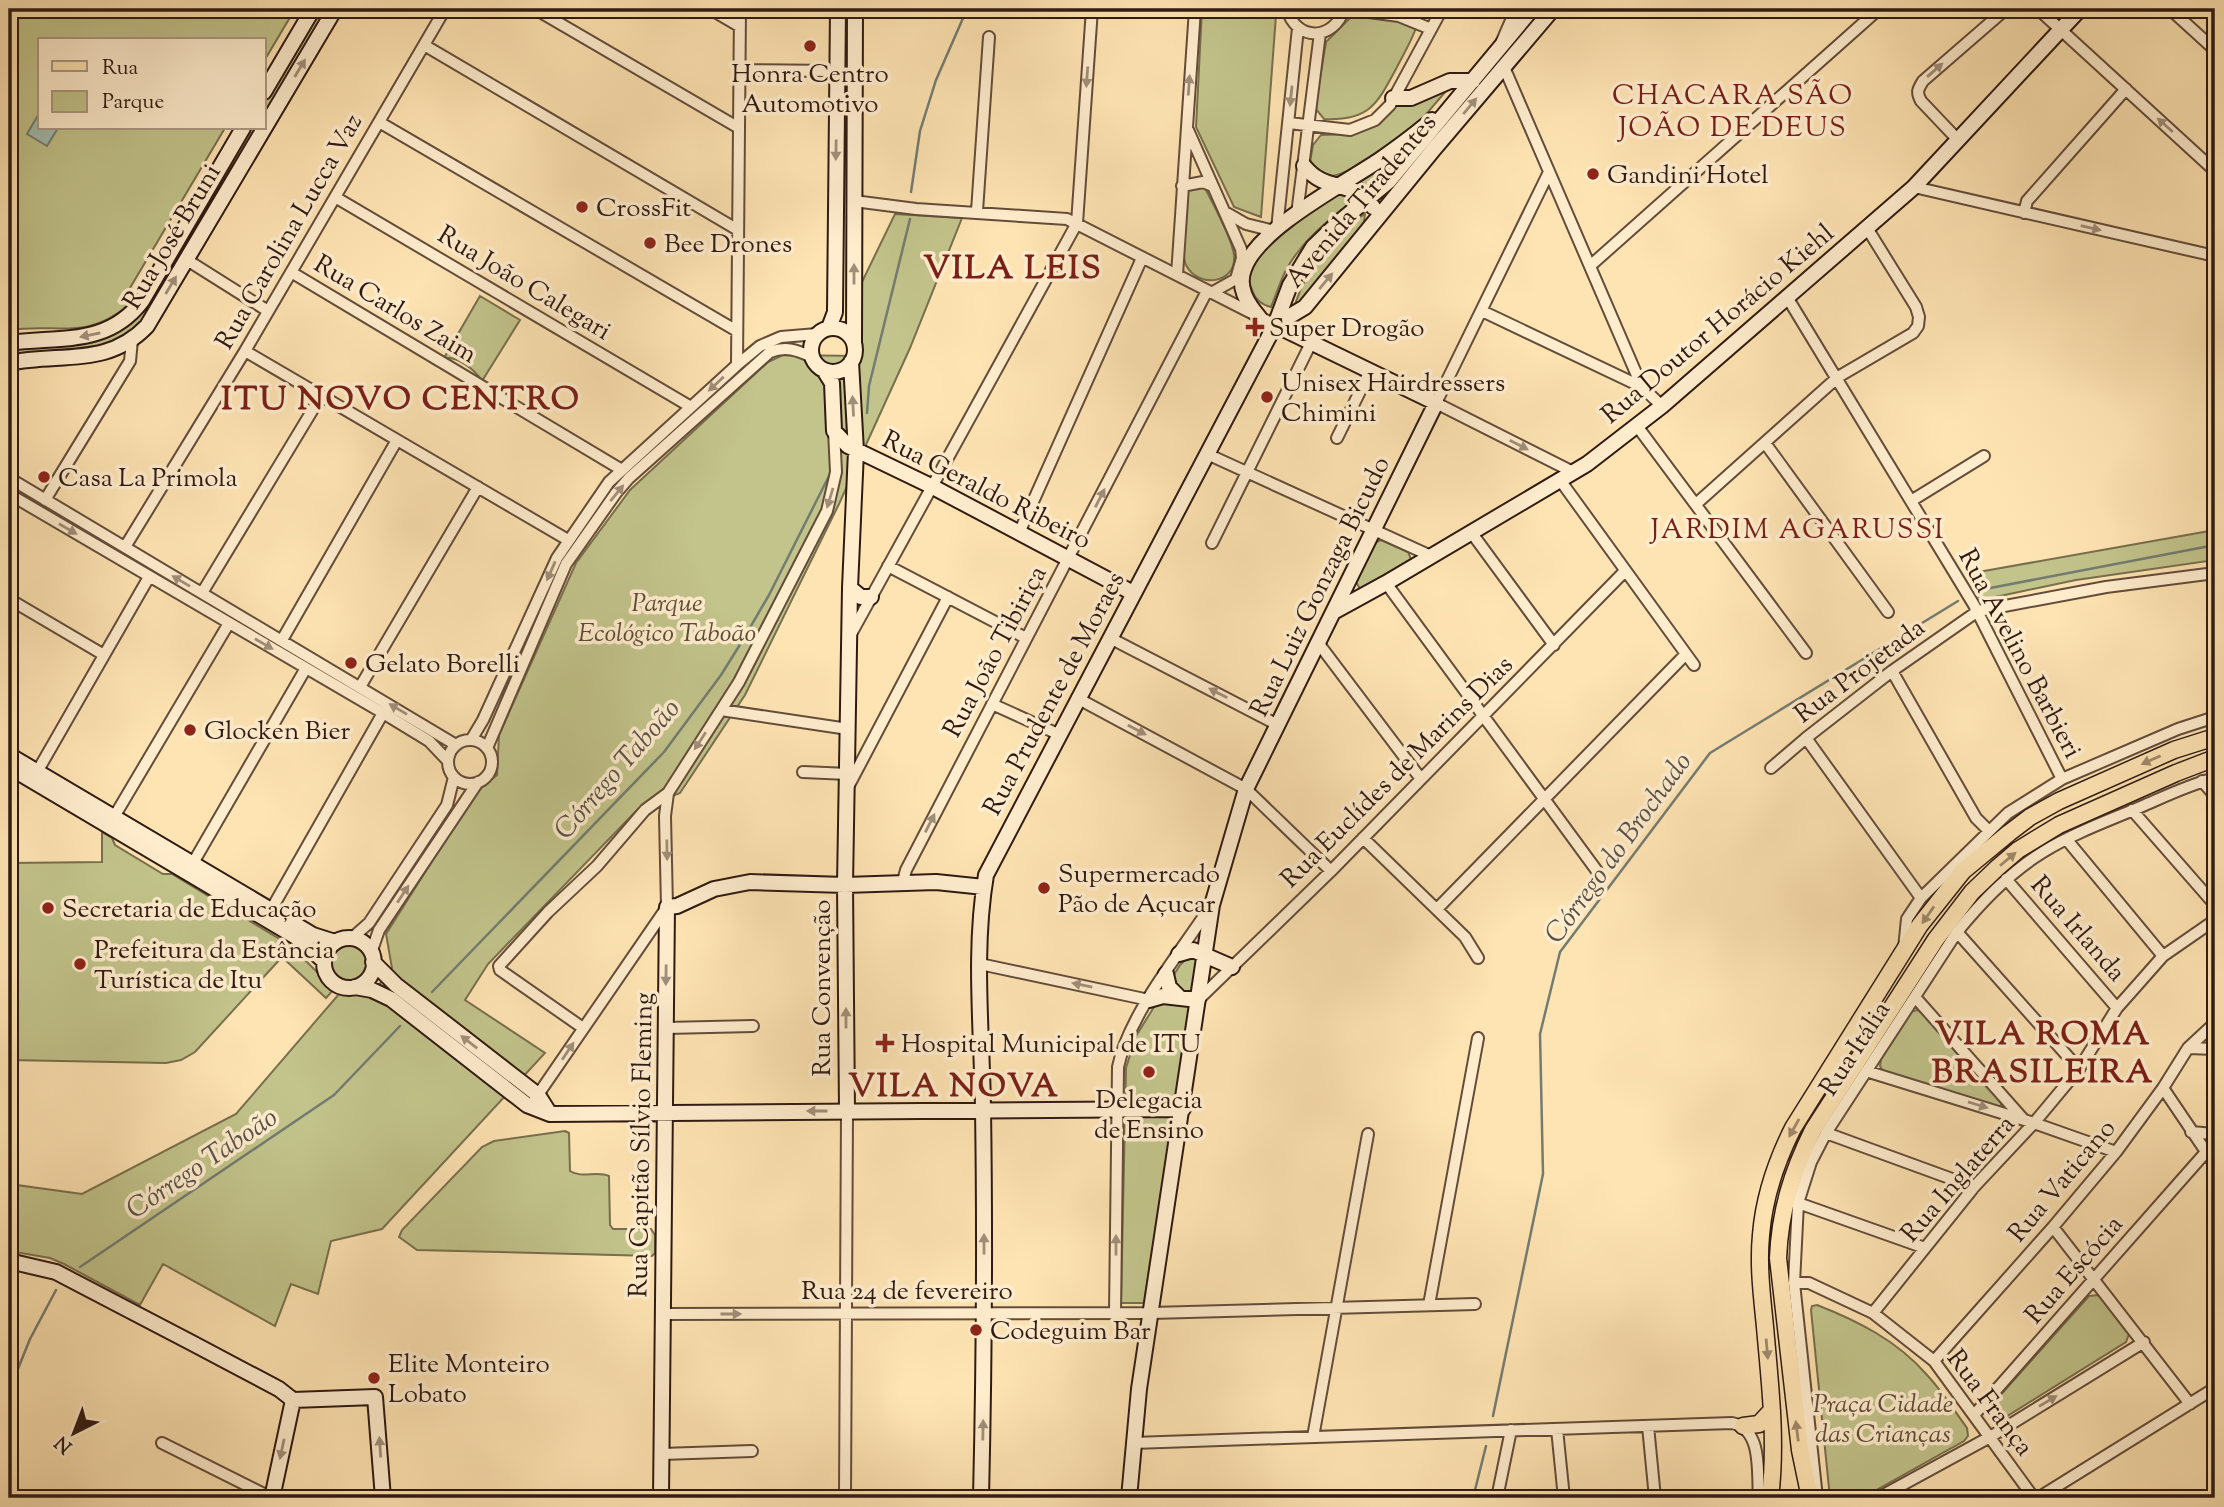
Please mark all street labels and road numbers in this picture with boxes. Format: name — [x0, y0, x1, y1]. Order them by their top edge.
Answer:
street label: Avenida Tiradentes — [1278, 106, 1446, 297]
street label: Rua Carolina Lucca Vaz — [207, 107, 373, 357]
street label: Rua José Bruni — [115, 158, 231, 317]
street label: Rua Doutor Horácio Kiehl — [1594, 216, 1843, 434]
street label: Rua João Calegari — [430, 218, 618, 351]
street label: Rua Carlos Zaim — [306, 247, 483, 374]
street label: Rua Geraldo Ribeiro — [875, 423, 1097, 560]
street label: Rua Luiz Gonzaga Bicudo — [1242, 451, 1400, 723]
street label: Rua Avelino Barbieri — [1948, 543, 2090, 766]
street label: Rua João Tibiriça — [935, 560, 1057, 745]
street label: Rua Prudente de Moraes — [975, 566, 1135, 823]
street label: Rua Projetada — [1788, 611, 1934, 733]
street label: Rua Euclídes de Marins Dias — [1273, 648, 1522, 897]
street label: Rua Irlanda — [2021, 869, 2134, 991]
street label: Rua Convenção — [805, 899, 842, 1077]
street label: Rua Capitão Sílvio Fleming — [621, 992, 664, 1298]
street label: Rua Itália — [1812, 995, 1901, 1104]
street label: Rua Inglaterra — [1893, 1108, 2025, 1251]
street label: Rua Vaticano — [2000, 1112, 2126, 1251]
street label: Rua Escócia — [2017, 1208, 2133, 1333]
street label: Rua 24 de fevereiro — [801, 1274, 1013, 1311]
street label: Rua França — [1937, 1342, 2041, 1465]

